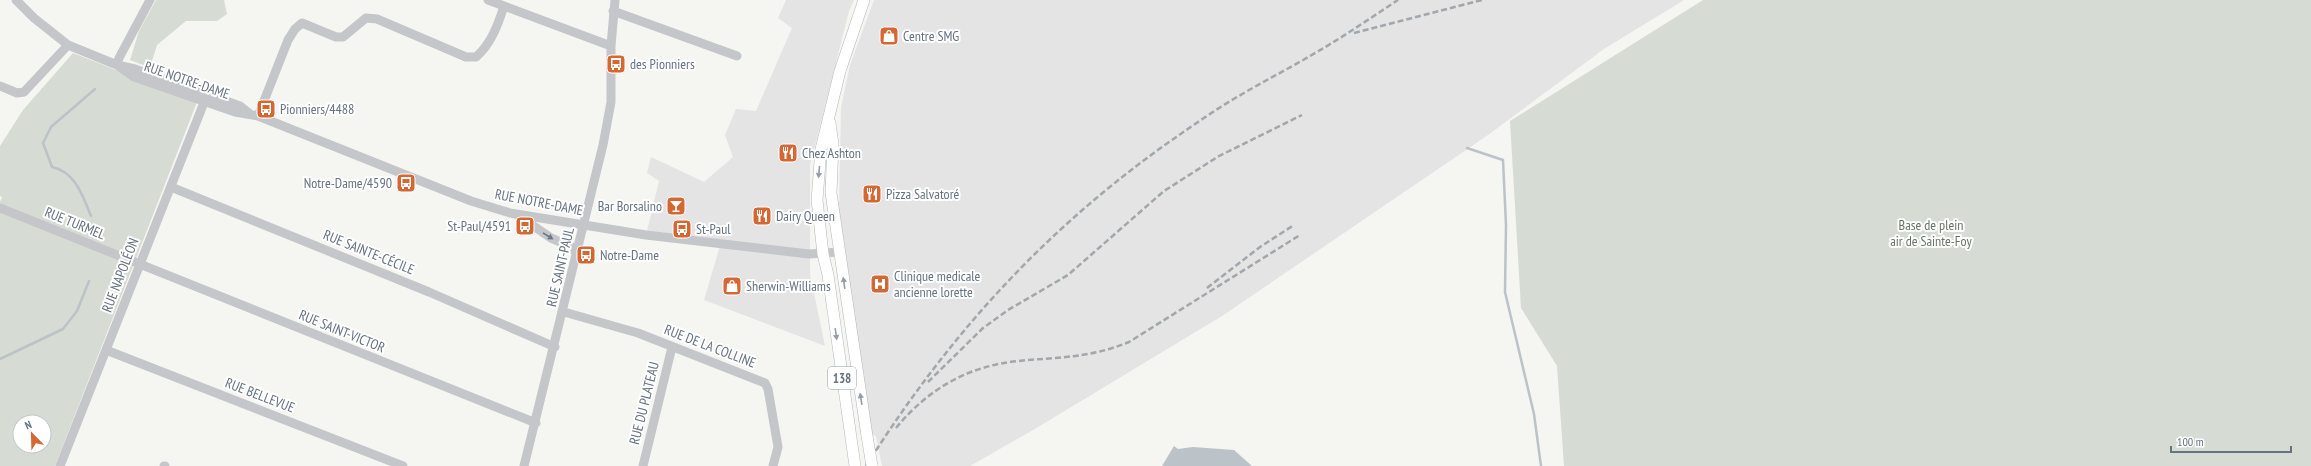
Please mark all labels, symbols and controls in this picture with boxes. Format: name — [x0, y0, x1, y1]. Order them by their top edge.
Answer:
shop icon: Centre SMG — [878, 25, 900, 47]
place label: Centre SMG — [903, 27, 959, 45]
bus stop icon: des Pionniers — [605, 53, 627, 75]
place label: des Pionniers — [630, 55, 695, 73]
street label: RUE NOTRE-DAME — [142, 57, 232, 103]
bus stop icon: Pionniers/4488 — [255, 98, 277, 120]
place label: Pionniers/4488 — [280, 100, 354, 118]
restaurant icon: Chez Ashton — [777, 142, 799, 164]
place label: Chez Ashton — [802, 144, 861, 162]
one-way arrow — [816, 166, 823, 178]
bus stop icon: Notre-Dame/4590 — [395, 172, 417, 194]
place label: Notre-Dame/4590 — [304, 174, 392, 192]
restaurant icon: Pizza Salvatoré — [861, 183, 883, 205]
street label: RUE NOTRE-DAME — [493, 185, 585, 219]
place label: Pizza Salvatoré — [886, 185, 960, 203]
bar icon: Bar Borsalino — [665, 195, 687, 217]
place label: Bar Borsalino — [598, 197, 662, 215]
street label: RUE TURMEL — [42, 203, 108, 243]
restaurant icon: Dairy Queen — [751, 205, 773, 227]
place label: Dairy Queen — [776, 207, 835, 225]
bus stop icon: St-Paul/4591 — [514, 215, 536, 237]
park label: Base de plein air de Sainte-Foy — [1890, 216, 1973, 250]
place label: St-Paul/4591 — [447, 217, 511, 235]
bus stop icon: St-Paul — [671, 218, 693, 240]
place label: St-Paul — [696, 220, 731, 238]
street label: RUE SAINTE-CÉCILE — [321, 226, 417, 278]
street label: RUE SAINT-PAUL — [542, 226, 578, 308]
one-way arrow — [542, 232, 554, 239]
street label: RUE NAPOLÉON — [98, 235, 142, 315]
bus stop icon: Notre-Dame — [575, 244, 597, 266]
place label: Notre-Dame — [600, 246, 659, 264]
place label: Clinique medicale ancienne lorette — [894, 267, 981, 301]
hospital icon: Clinique medicale ancienne lorette — [869, 273, 891, 295]
shop icon: Sherwin-Williams — [721, 275, 743, 297]
place label: Sherwin-Williams — [746, 277, 831, 295]
one-way arrow — [840, 277, 846, 289]
street label: RUE SAINT-VICTOR — [296, 306, 388, 357]
street label: RUE DE LA COLLINE — [662, 320, 758, 372]
one-way arrow — [833, 328, 839, 340]
street label: RUE DU PLATEAU — [625, 360, 663, 446]
road number: 138 — [828, 367, 856, 389]
street label: RUE BELLEVUE — [223, 374, 297, 416]
one-way arrow — [858, 393, 864, 406]
north arrow — [12, 414, 52, 454]
text: N — [23, 417, 34, 432]
scale bar — [2171, 428, 2291, 454]
text: 100 m — [2177, 434, 2204, 449]

